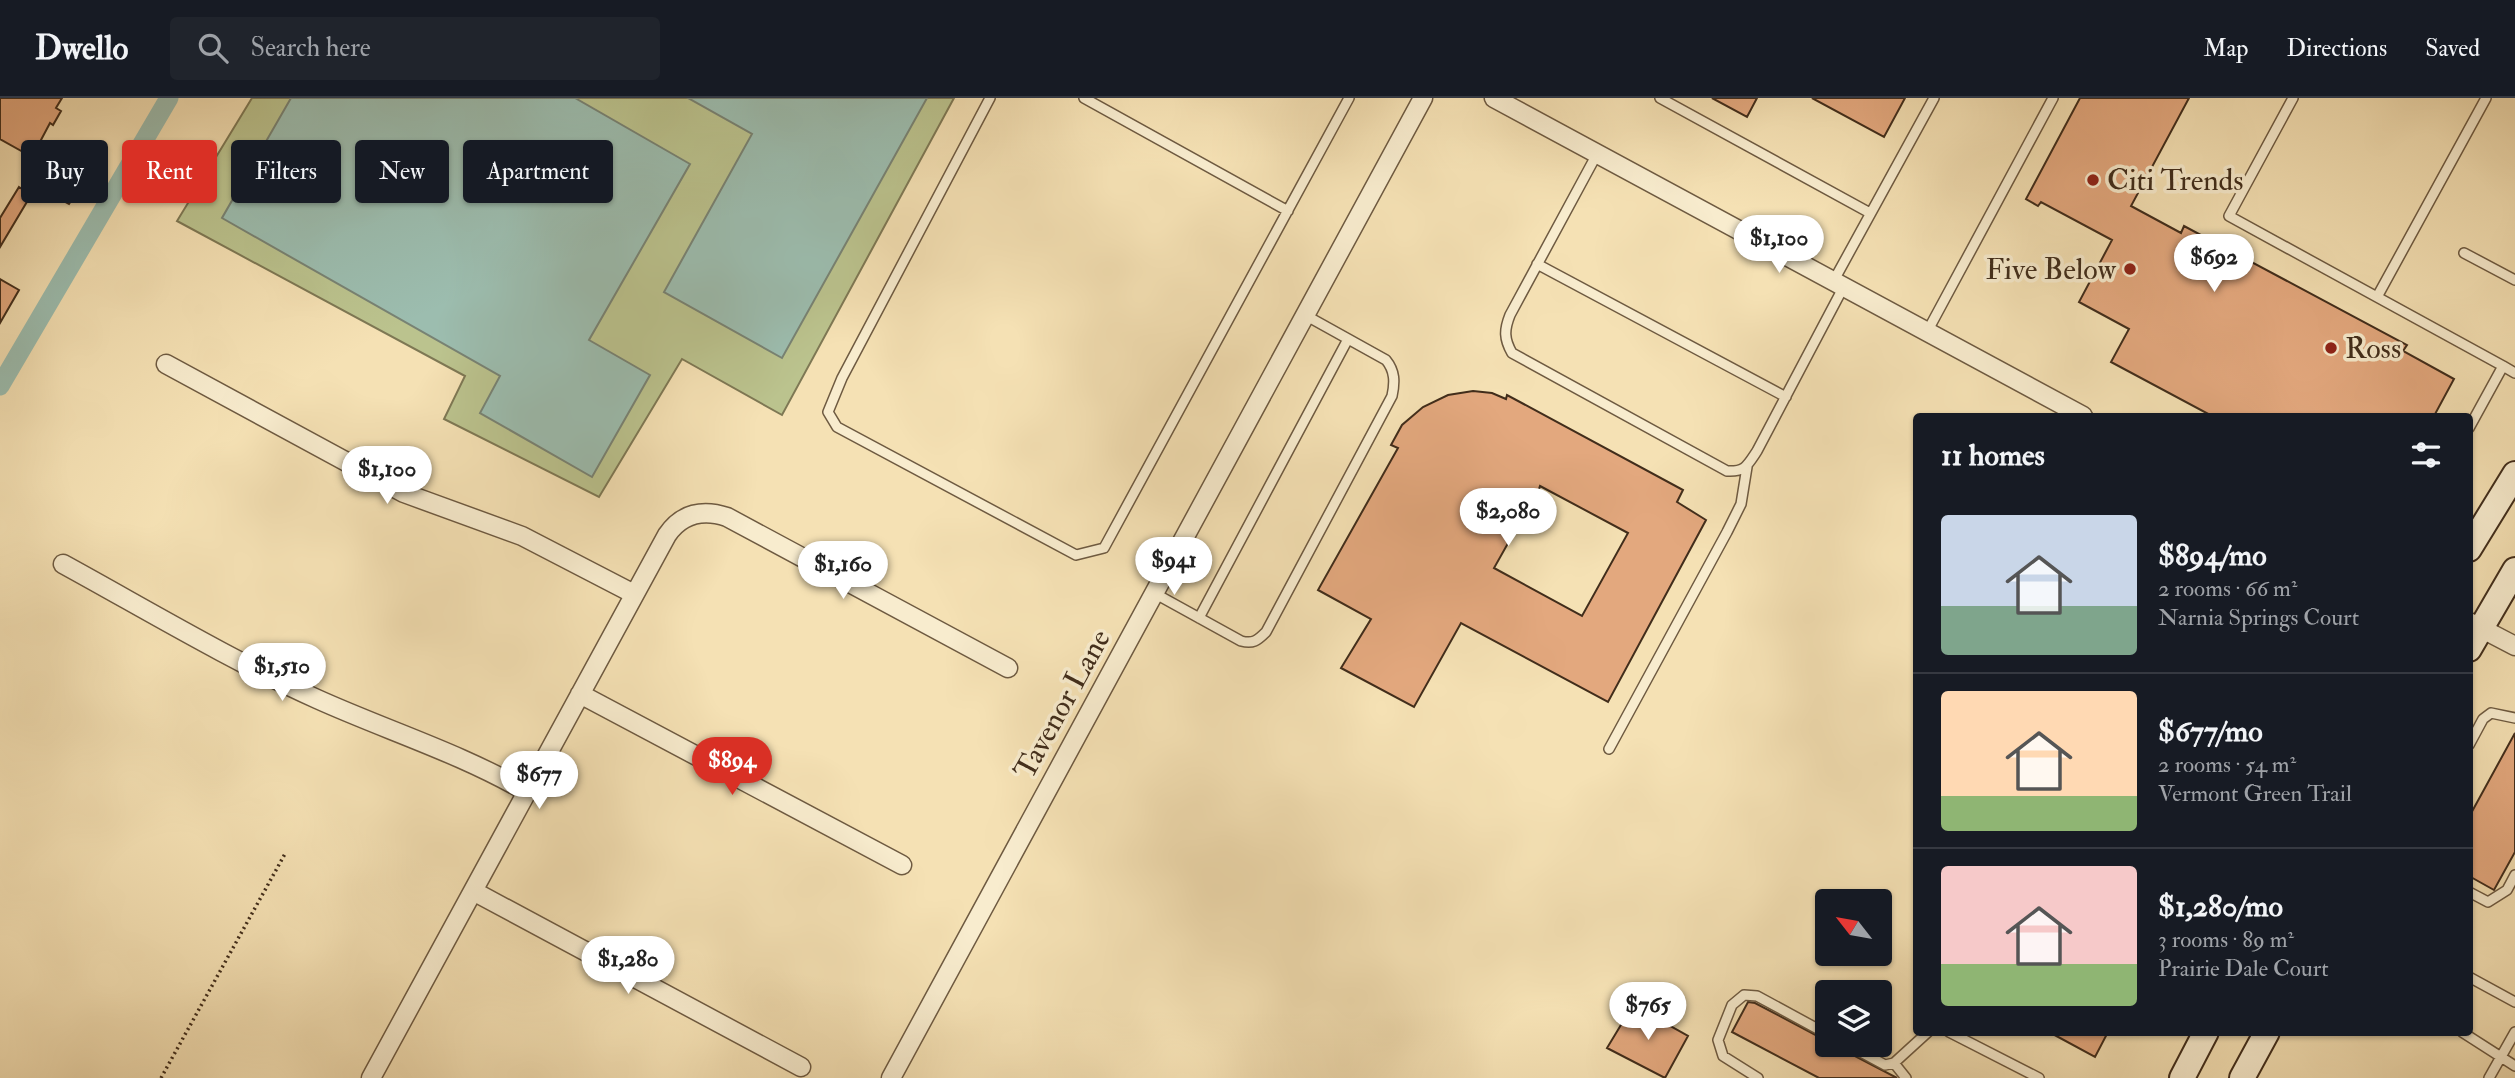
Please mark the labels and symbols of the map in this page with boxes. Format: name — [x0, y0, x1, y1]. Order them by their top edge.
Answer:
place label: Citi Trends — [2107, 162, 2244, 199]
marker: Citi Trends — [2085, 172, 2101, 188]
pin: $1,100 — [1722, 216, 1836, 275]
pin: $692 — [2173, 234, 2255, 294]
place label: Five Below — [1986, 251, 2117, 288]
marker: Five Below — [2122, 261, 2138, 277]
place label: Ross — [2345, 330, 2401, 367]
marker: Ross — [2323, 340, 2339, 356]
pin: $1,100 — [330, 446, 444, 506]
pin: $2,080 — [1451, 489, 1565, 548]
pin: $941 — [1133, 538, 1215, 597]
pin: $1,160 — [786, 542, 900, 601]
street label: Tavenor Lane — [1006, 623, 1119, 786]
pin: $1,510 — [225, 644, 339, 703]
pin: $894 — [691, 738, 773, 797]
pin: $677 — [498, 752, 580, 811]
north arrow — [1815, 889, 1892, 966]
pin: $1,280 — [571, 936, 685, 996]
pin: $765 — [1607, 982, 1689, 1042]

